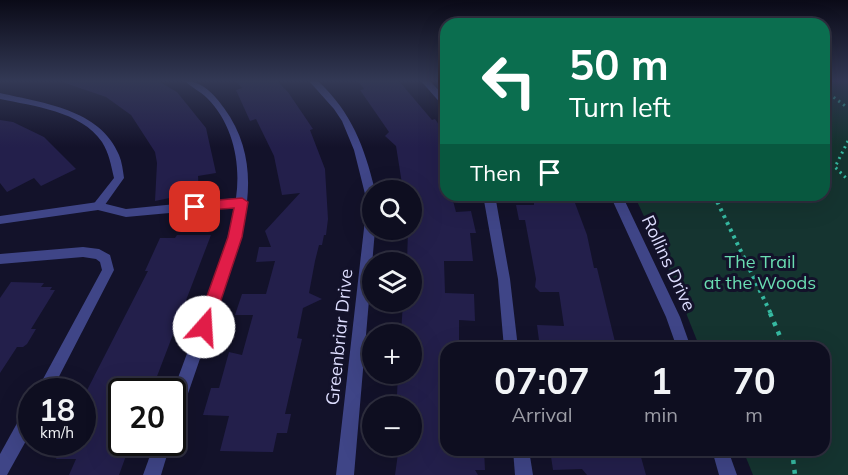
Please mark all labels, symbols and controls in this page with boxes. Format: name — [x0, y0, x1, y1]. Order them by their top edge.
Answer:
text: 50 m — [569, 38, 669, 91]
icon: left — [470, 42, 548, 120]
text: Turn left — [569, 90, 671, 124]
icon: arrive — [533, 156, 566, 189]
text: Then — [470, 159, 521, 187]
map controls — [362, 180, 422, 456]
button: search — [362, 180, 422, 240]
pin — [169, 181, 220, 232]
icon: arrive — [178, 190, 211, 223]
street label: Rollins Drive — [637, 211, 701, 315]
park label: The Trail at the Woods — [704, 250, 816, 294]
button: layers — [362, 252, 422, 312]
street label: Greenbriar Drive — [320, 268, 358, 406]
position arrow — [172, 295, 236, 359]
button: + — [362, 324, 422, 384]
text: 07:07 — [494, 358, 590, 403]
text: 1 — [650, 358, 672, 403]
text: 70 — [732, 358, 776, 403]
speed limit sign: 20 — [108, 378, 186, 456]
text: 18 — [39, 391, 75, 429]
button: − — [362, 396, 422, 456]
text: Arrival — [511, 402, 573, 427]
text: min — [644, 402, 678, 427]
text: m — [745, 402, 763, 427]
text: km/h — [40, 423, 74, 442]

